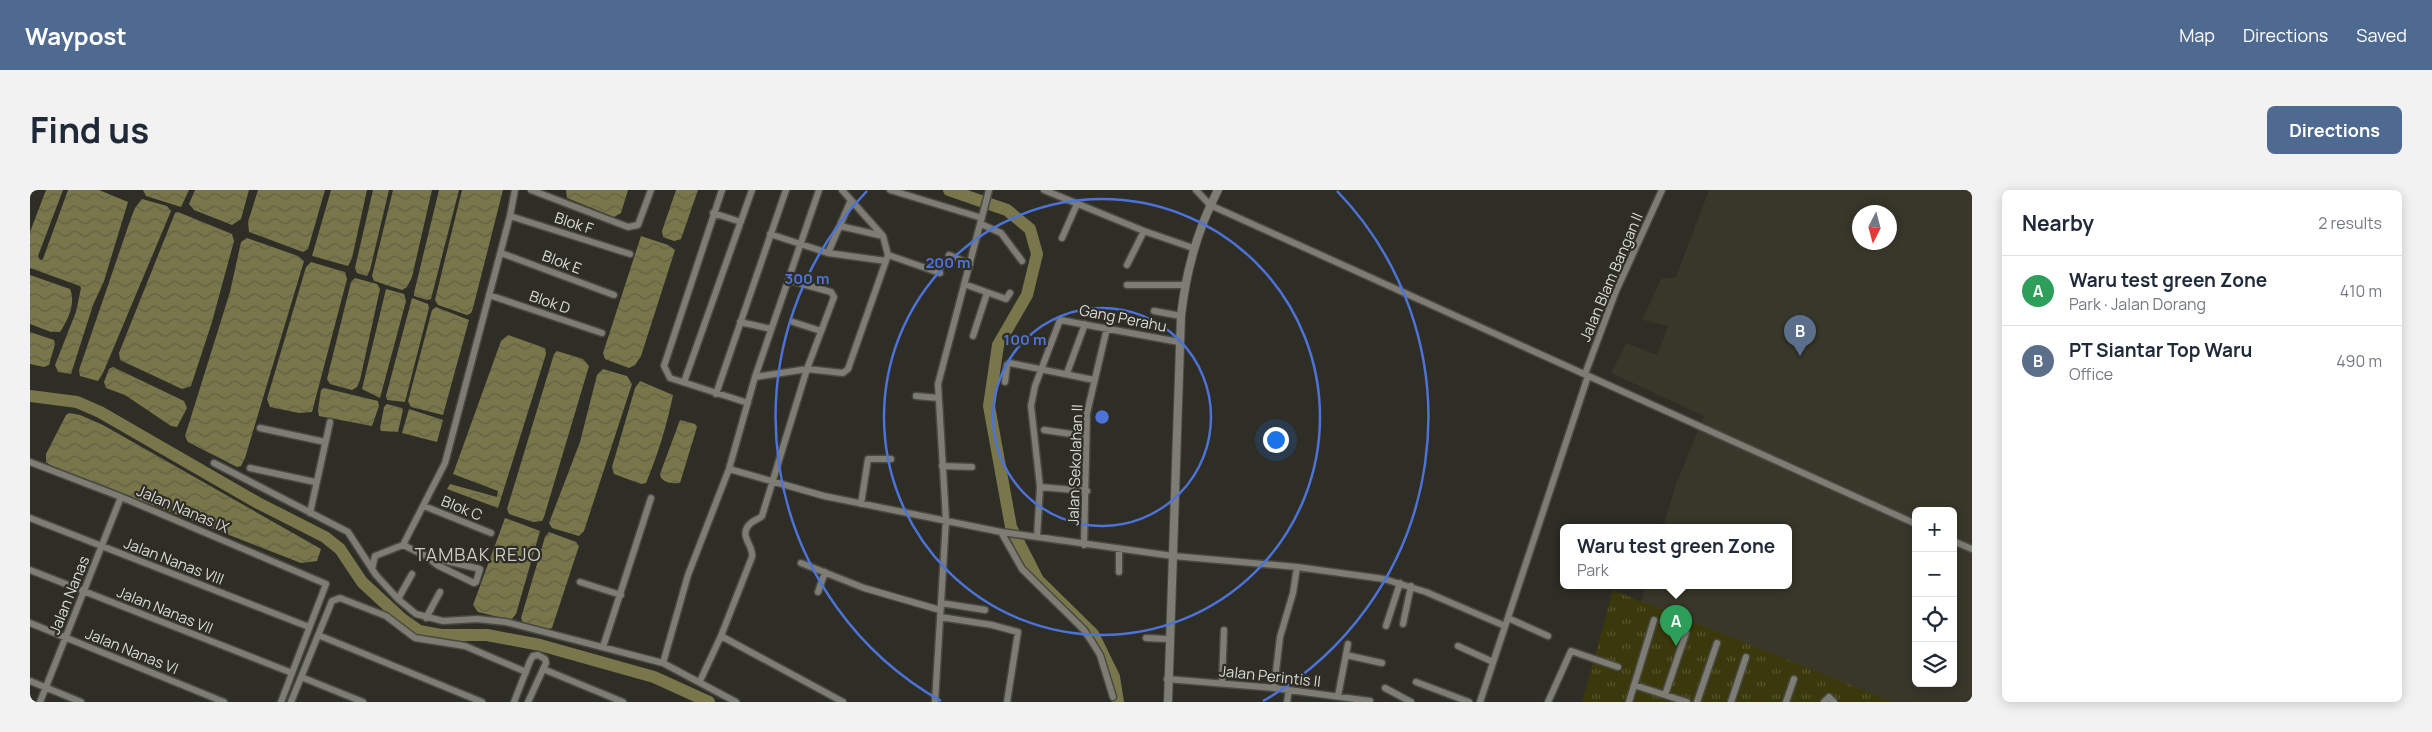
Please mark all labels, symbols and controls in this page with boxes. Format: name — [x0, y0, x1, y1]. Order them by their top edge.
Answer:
text: Waypost — [25, 19, 127, 52]
text: Map — [2179, 23, 2215, 47]
text: Directions — [2243, 23, 2328, 47]
text: Saved — [2356, 23, 2407, 47]
text: Find us — [30, 106, 149, 154]
button: Directions — [2267, 106, 2402, 154]
north arrow — [1852, 205, 1897, 250]
street label: Blok F — [552, 207, 596, 239]
street label: Jalan Blam Bangan II — [1574, 209, 1648, 345]
text: Nearby — [2022, 209, 2094, 237]
text: 2 results — [2318, 212, 2382, 234]
street label: Blok E — [539, 245, 585, 279]
text: 200 m — [925, 252, 971, 273]
text: Waru test green Zone — [2069, 267, 2267, 293]
text: 300 m — [785, 268, 829, 289]
text: A — [2033, 280, 2043, 302]
text: 410 m — [2340, 280, 2382, 302]
street label: Blok D — [527, 285, 573, 319]
text: Park · Jalan Dorang — [2069, 293, 2206, 315]
street label: Gang Perahu — [1077, 299, 1169, 337]
pin: B — [1784, 315, 1816, 356]
text: 100 m — [1004, 329, 1046, 350]
text: PT Siantar Top Waru — [2069, 337, 2252, 363]
text: B — [2033, 350, 2043, 372]
text: 490 m — [2336, 350, 2382, 372]
text: Office — [2069, 363, 2113, 385]
street label: Jalan Sekolahan II — [1062, 404, 1088, 526]
centre of rings — [1093, 408, 1111, 426]
your location — [1263, 427, 1289, 453]
street label: Jalan Nanas IX — [134, 480, 232, 538]
street label: Blok C — [438, 490, 486, 526]
map controls — [1912, 507, 1957, 687]
button: + — [1912, 507, 1957, 552]
popup — [1560, 524, 1792, 589]
street label: Jalan Nanas VIII — [121, 532, 227, 590]
text: Waru test green Zone — [1577, 533, 1775, 559]
district label: TAMBAK REJO — [414, 542, 542, 566]
button: − — [1912, 552, 1957, 597]
street label: Jalan Nanas — [44, 553, 94, 637]
text: Park — [1577, 559, 1609, 581]
street label: Jalan Nanas VII — [114, 581, 216, 639]
button: locate — [1912, 597, 1957, 642]
pin: A — [1660, 605, 1692, 646]
street label: Jalan Nanas VI — [82, 623, 182, 679]
button: layers — [1912, 642, 1957, 687]
street label: Jalan Perintis II — [1218, 660, 1322, 692]

